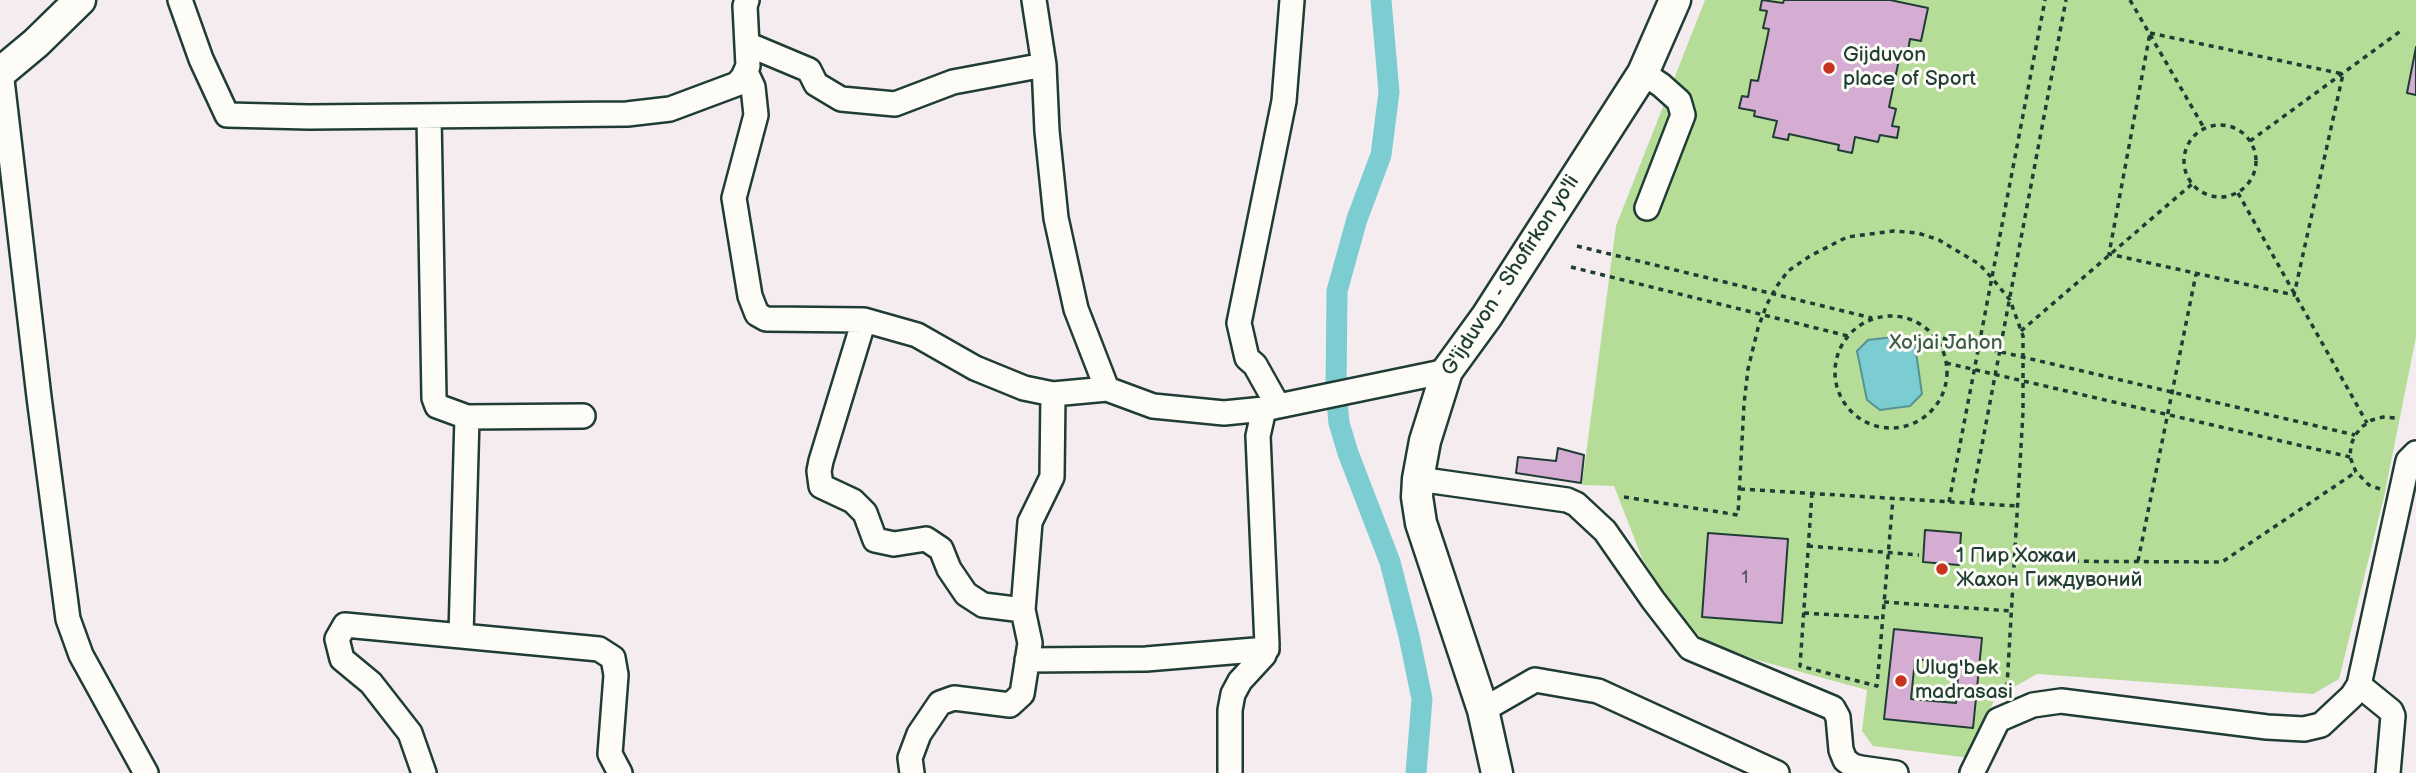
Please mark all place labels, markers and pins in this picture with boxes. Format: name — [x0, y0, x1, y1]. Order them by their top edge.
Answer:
place label: Gijduvon place of Sport — [1843, 43, 1976, 93]
marker: Gijduvon place of Sport — [1821, 60, 1837, 76]
place label: 1 Пир Хожаи Жахон Гиждувоний — [1956, 544, 2143, 594]
marker: 1 Пир Хожаи Жахон Гиждувоний — [1934, 561, 1950, 577]
place label: Ulug'bek madrasasi — [1915, 656, 2013, 706]
marker: Ulug'bek madrasasi — [1893, 673, 1909, 689]

